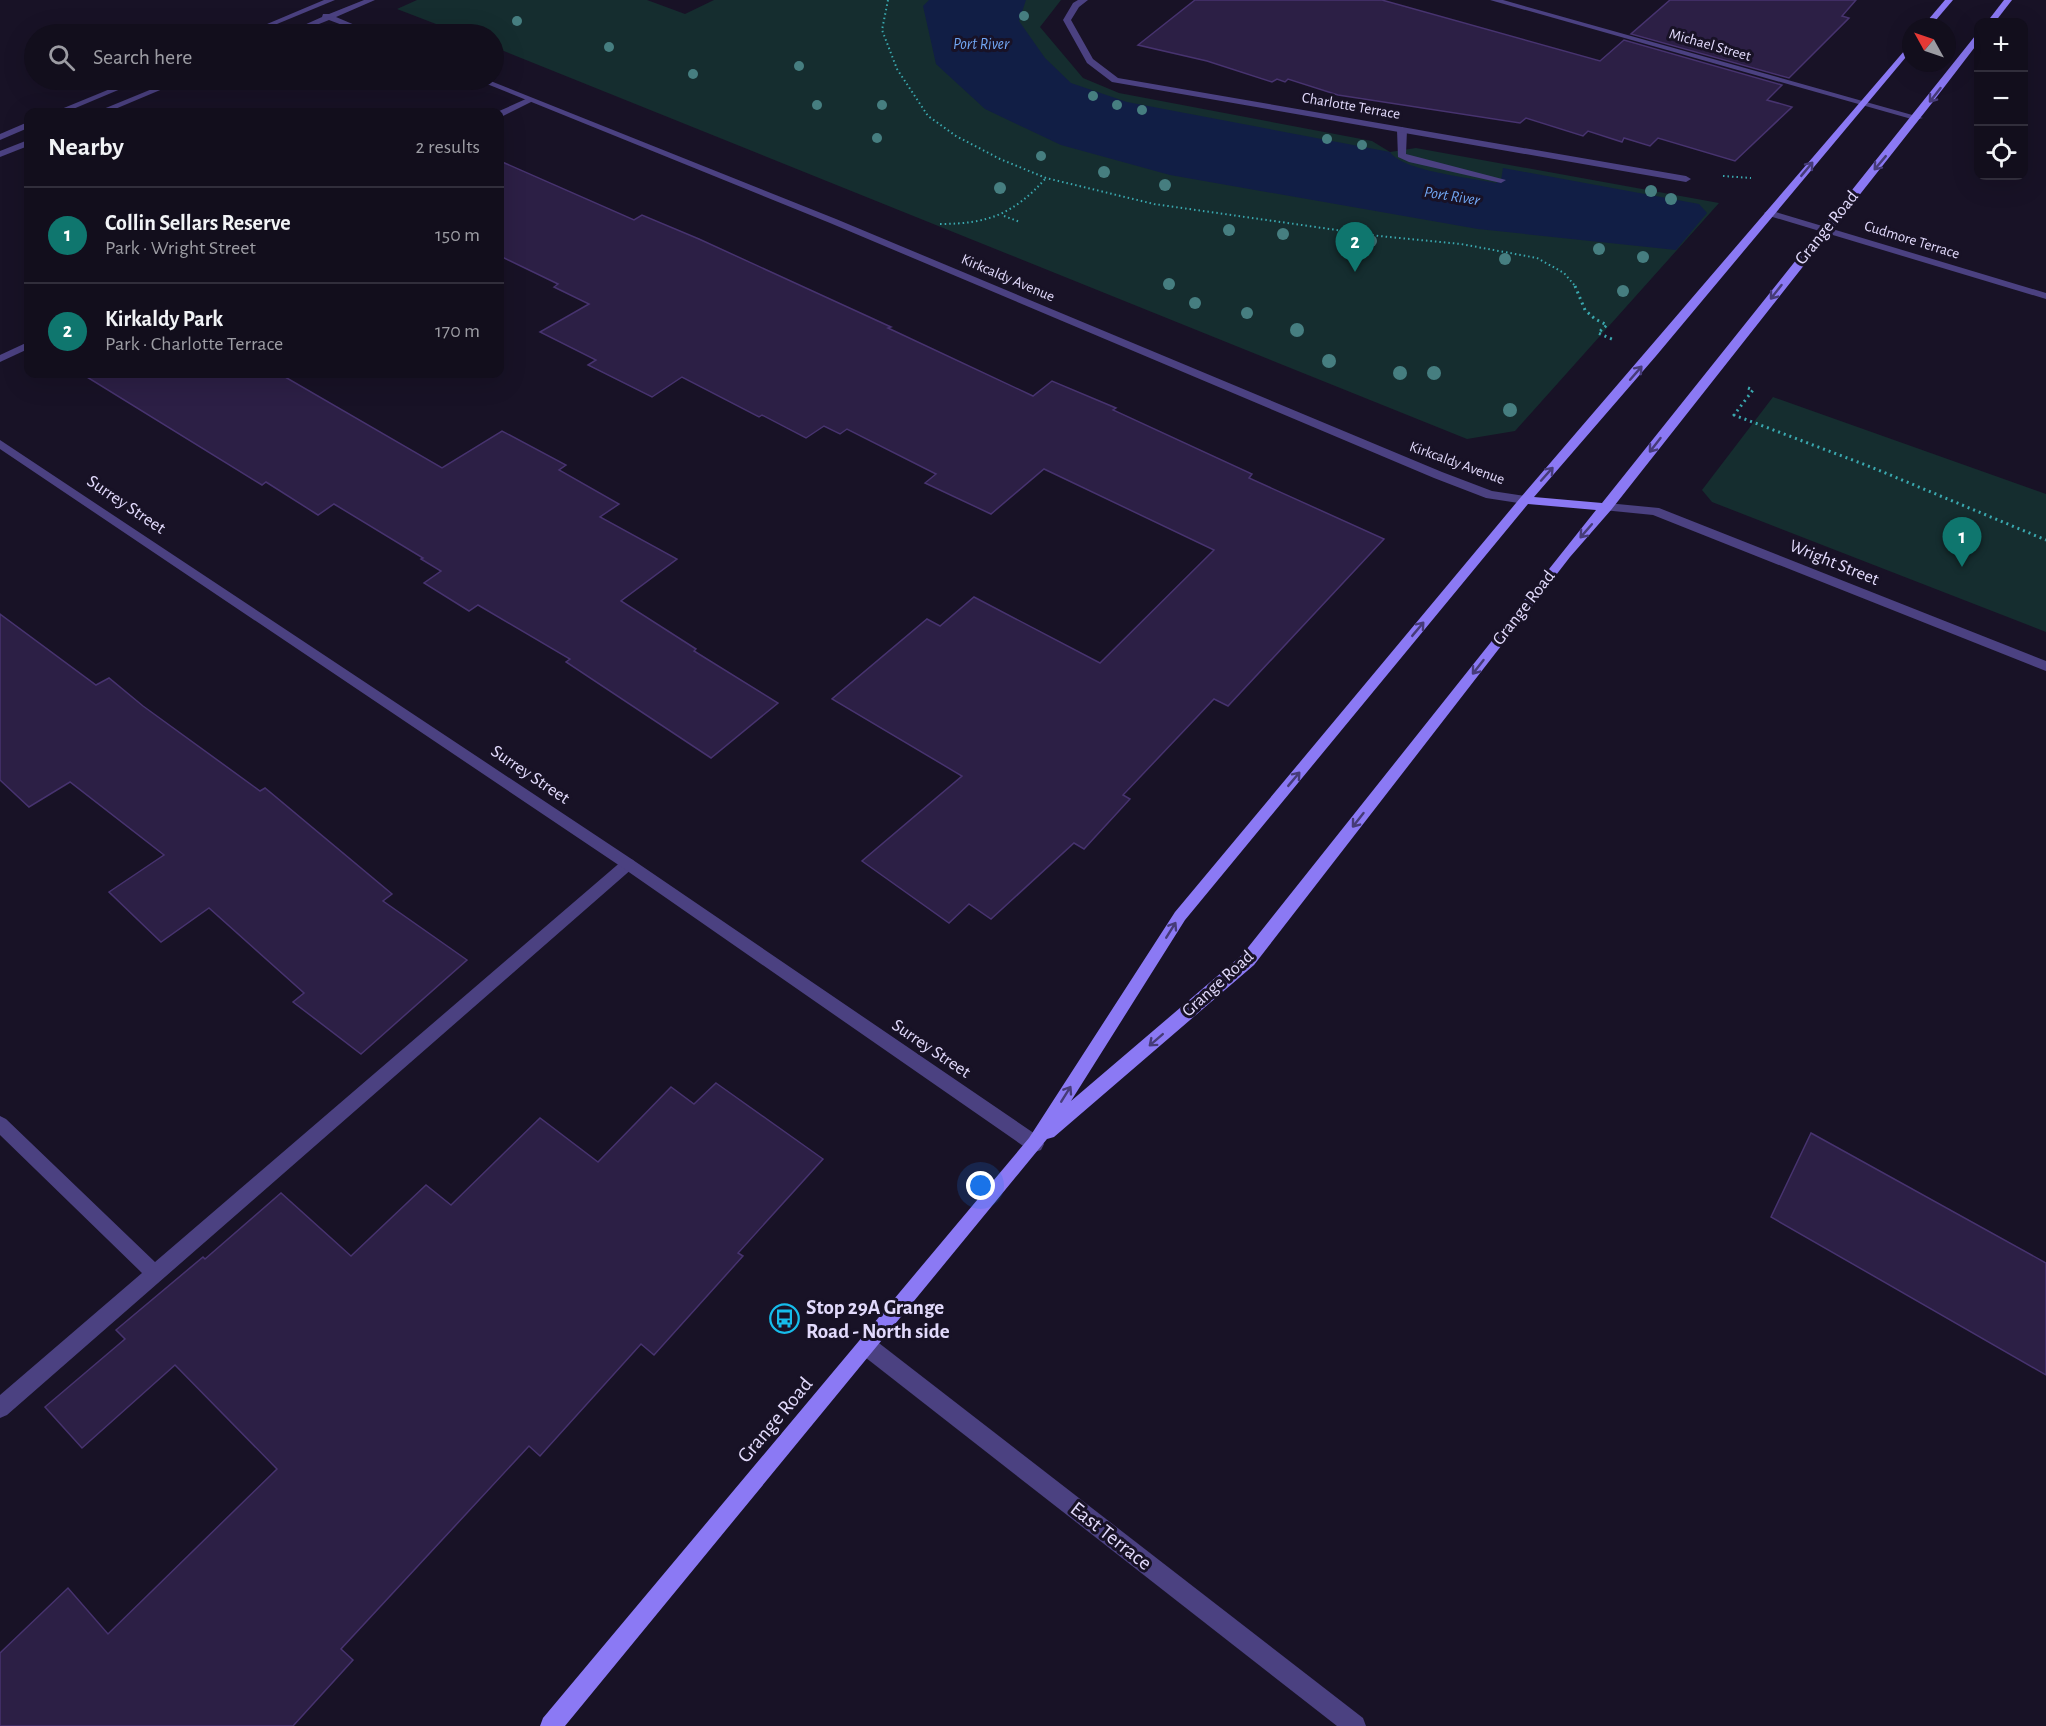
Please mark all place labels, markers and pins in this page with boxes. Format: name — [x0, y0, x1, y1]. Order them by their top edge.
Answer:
pin: 2 — [1336, 222, 1374, 272]
pin: 1 — [1942, 518, 1982, 567]
place label: Stop 29A Grange Road - North side — [806, 1297, 950, 1342]
bus stop icon: Stop 29A Grange Road - North side — [769, 1303, 801, 1335]

